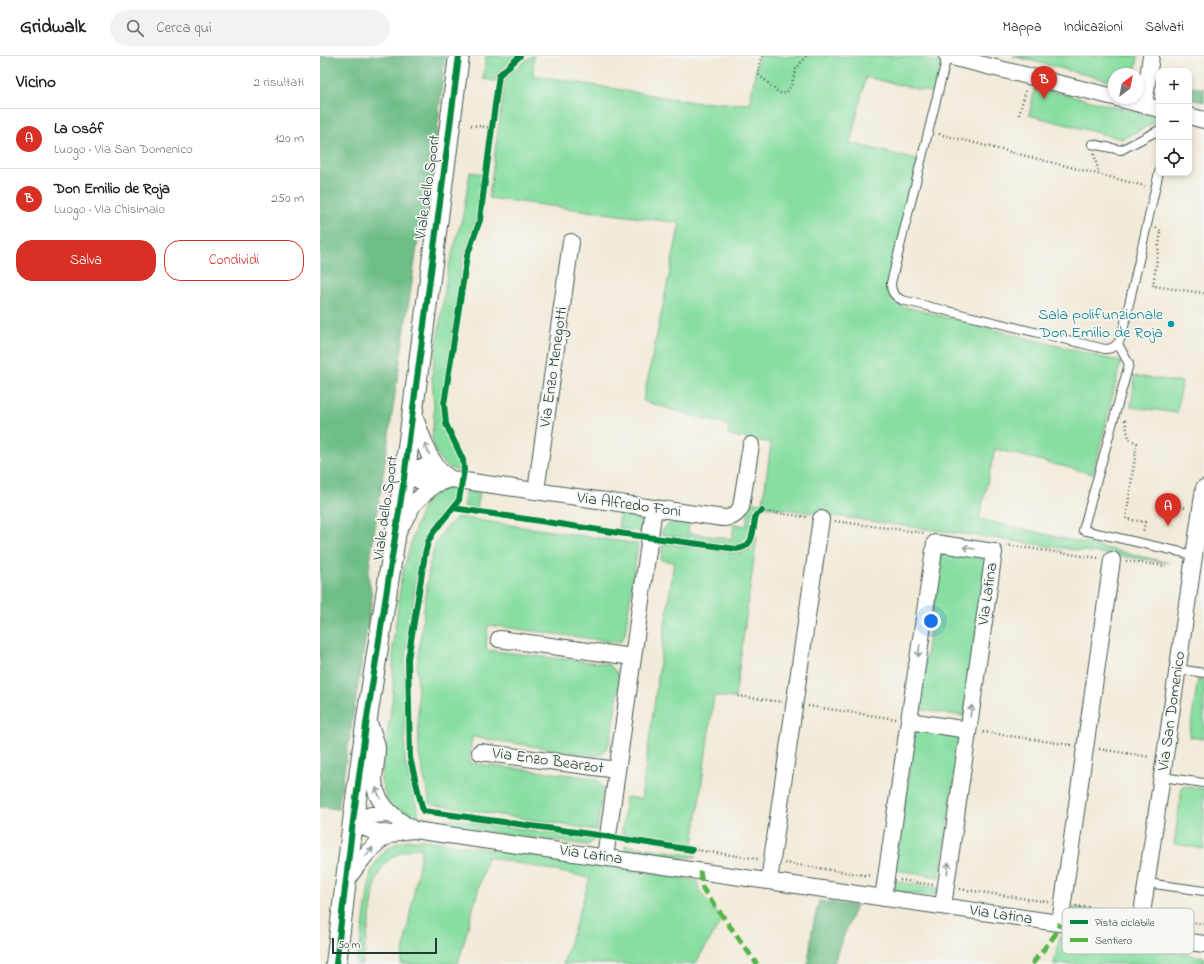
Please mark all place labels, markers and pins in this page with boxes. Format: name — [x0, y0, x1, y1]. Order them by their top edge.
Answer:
pin: B — [1031, 66, 1057, 99]
place label: Sala polifunzionale Don Emilio de Roja — [1038, 303, 1164, 345]
marker: Sala polifunzionale Don Emilio de Roja — [1166, 319, 1176, 329]
pin: A — [1155, 493, 1181, 526]

